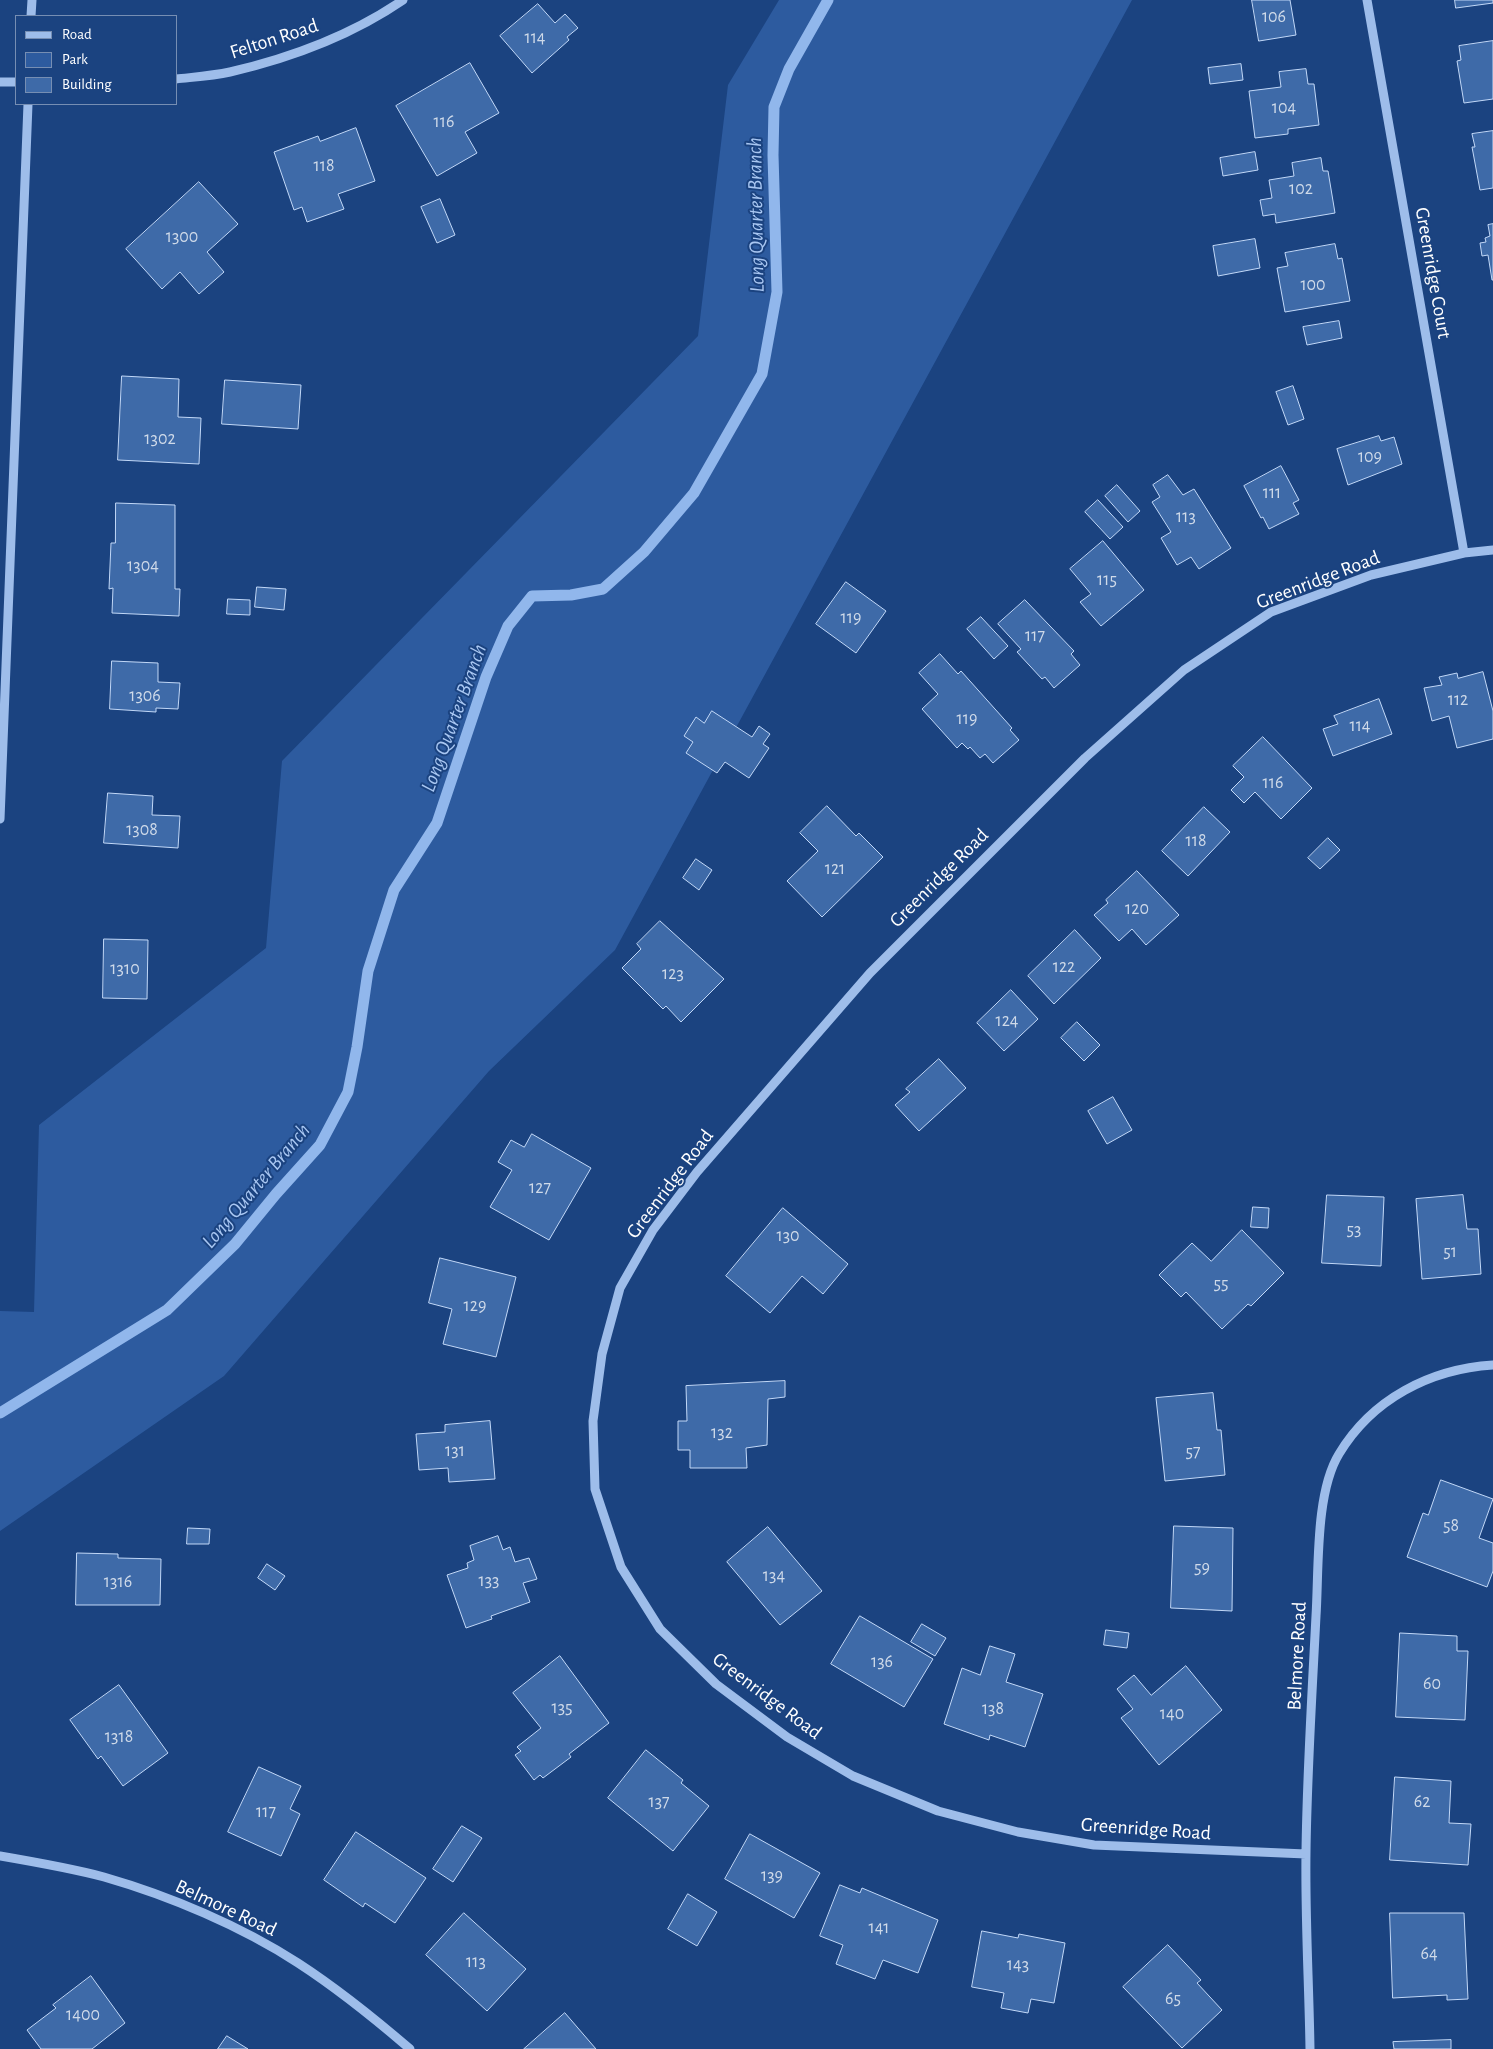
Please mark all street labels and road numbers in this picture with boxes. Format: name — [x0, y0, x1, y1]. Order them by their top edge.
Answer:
street label: Felton Road — [227, 13, 321, 65]
street label: Greenridge Court — [1410, 205, 1456, 341]
street label: Greenridge Road — [1253, 545, 1383, 615]
street label: Greenridge Road — [884, 823, 994, 933]
street label: Greenridge Road — [621, 1125, 719, 1243]
street label: Belmore Road — [1282, 1601, 1312, 1711]
street label: Greenridge Road — [708, 1647, 826, 1745]
street label: Greenridge Road — [1080, 1812, 1212, 1846]
street label: Belmore Road — [172, 1874, 280, 1942]

